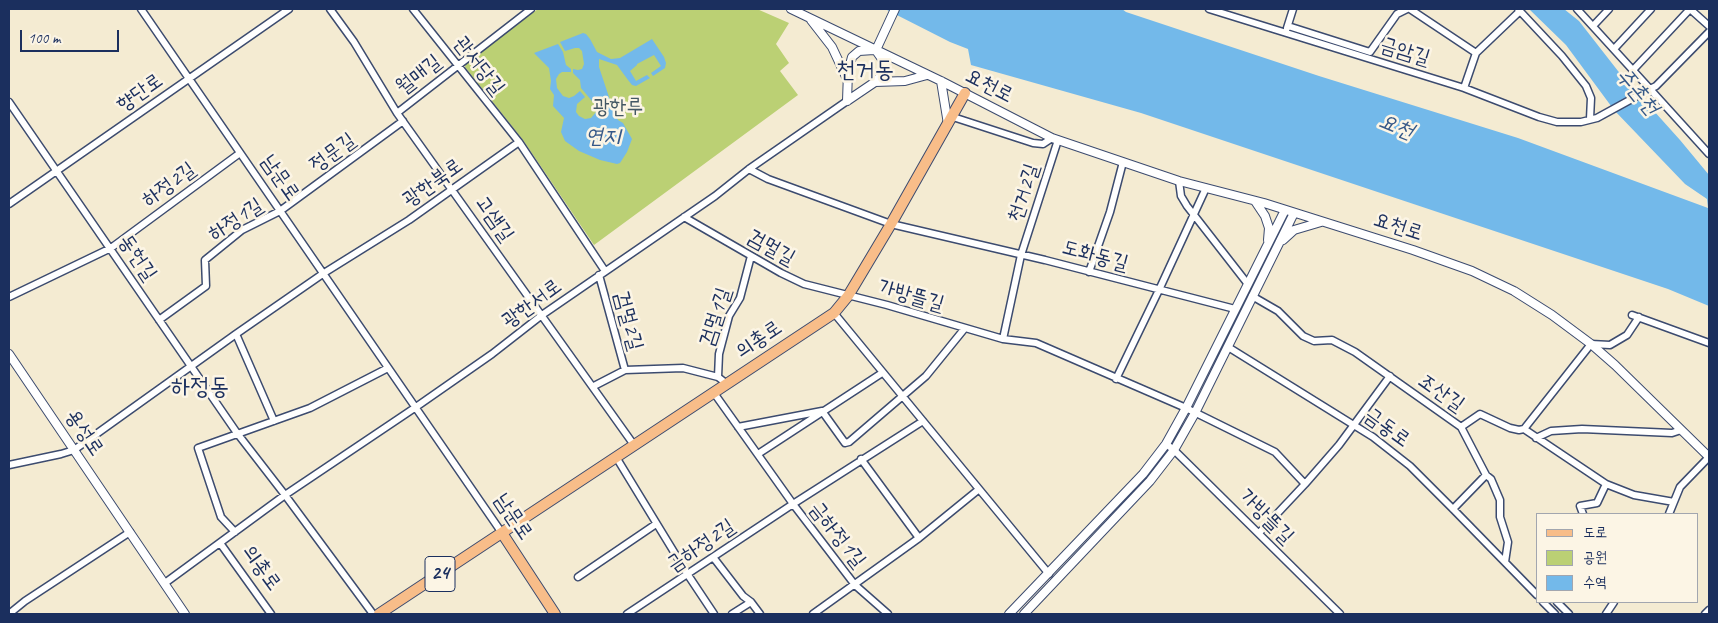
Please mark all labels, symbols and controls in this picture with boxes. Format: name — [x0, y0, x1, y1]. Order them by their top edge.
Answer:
scale bar — [22, 20, 121, 52]
text: 100 m — [28, 29, 60, 48]
street label: 관서당길 — [448, 32, 510, 100]
street label: 금암길 — [1377, 33, 1433, 71]
street label: 월매길 — [391, 49, 447, 101]
district label: 천거동 — [836, 57, 894, 85]
street label: 요천로 — [961, 63, 1017, 109]
water label: 주촌천 — [1610, 63, 1664, 121]
street label: 향단로 — [112, 68, 168, 118]
park label: 광한루 — [593, 94, 643, 120]
water label: 요천 — [1375, 108, 1417, 146]
water label: 연지 — [585, 124, 621, 150]
street label: 정문길 — [305, 128, 361, 178]
street label: 남문로 — [255, 150, 305, 206]
street label: 광한북로 — [398, 153, 468, 213]
street label: 하정2길 — [137, 157, 201, 213]
street label: 천거2길 — [1003, 161, 1045, 225]
street label: 고샘길 — [469, 191, 519, 247]
street label: 하정1길 — [204, 193, 268, 247]
street label: 요천로 — [1370, 207, 1426, 247]
street label: 검멀길 — [743, 225, 799, 271]
street label: 동헌길 — [112, 230, 162, 286]
street label: 도화동길 — [1059, 235, 1131, 277]
street label: 광한서로 — [497, 274, 567, 334]
street label: 가방뜰길 — [875, 275, 947, 317]
street label: 검멀1길 — [695, 285, 737, 349]
street label: 검멀2길 — [608, 289, 648, 353]
street label: 의총로 — [731, 315, 787, 365]
street label: 조산길 — [1413, 368, 1469, 418]
district label: 하정동 — [171, 374, 229, 402]
street label: 금동로 — [1359, 403, 1415, 453]
street label: 용성로 — [59, 405, 109, 461]
street label: 가방뜰길 — [1233, 484, 1299, 550]
street label: 남문로 — [488, 489, 538, 545]
street label: 금하정1길 — [803, 497, 871, 573]
legend — [1536, 513, 1698, 603]
street label: 금하정2길 — [662, 514, 740, 578]
text: 도로 — [1583, 523, 1607, 542]
street label: 의총로 — [236, 540, 286, 596]
text: 공원 — [1583, 548, 1607, 567]
road number: 24 — [425, 556, 455, 592]
text: 수역 — [1583, 573, 1607, 592]

